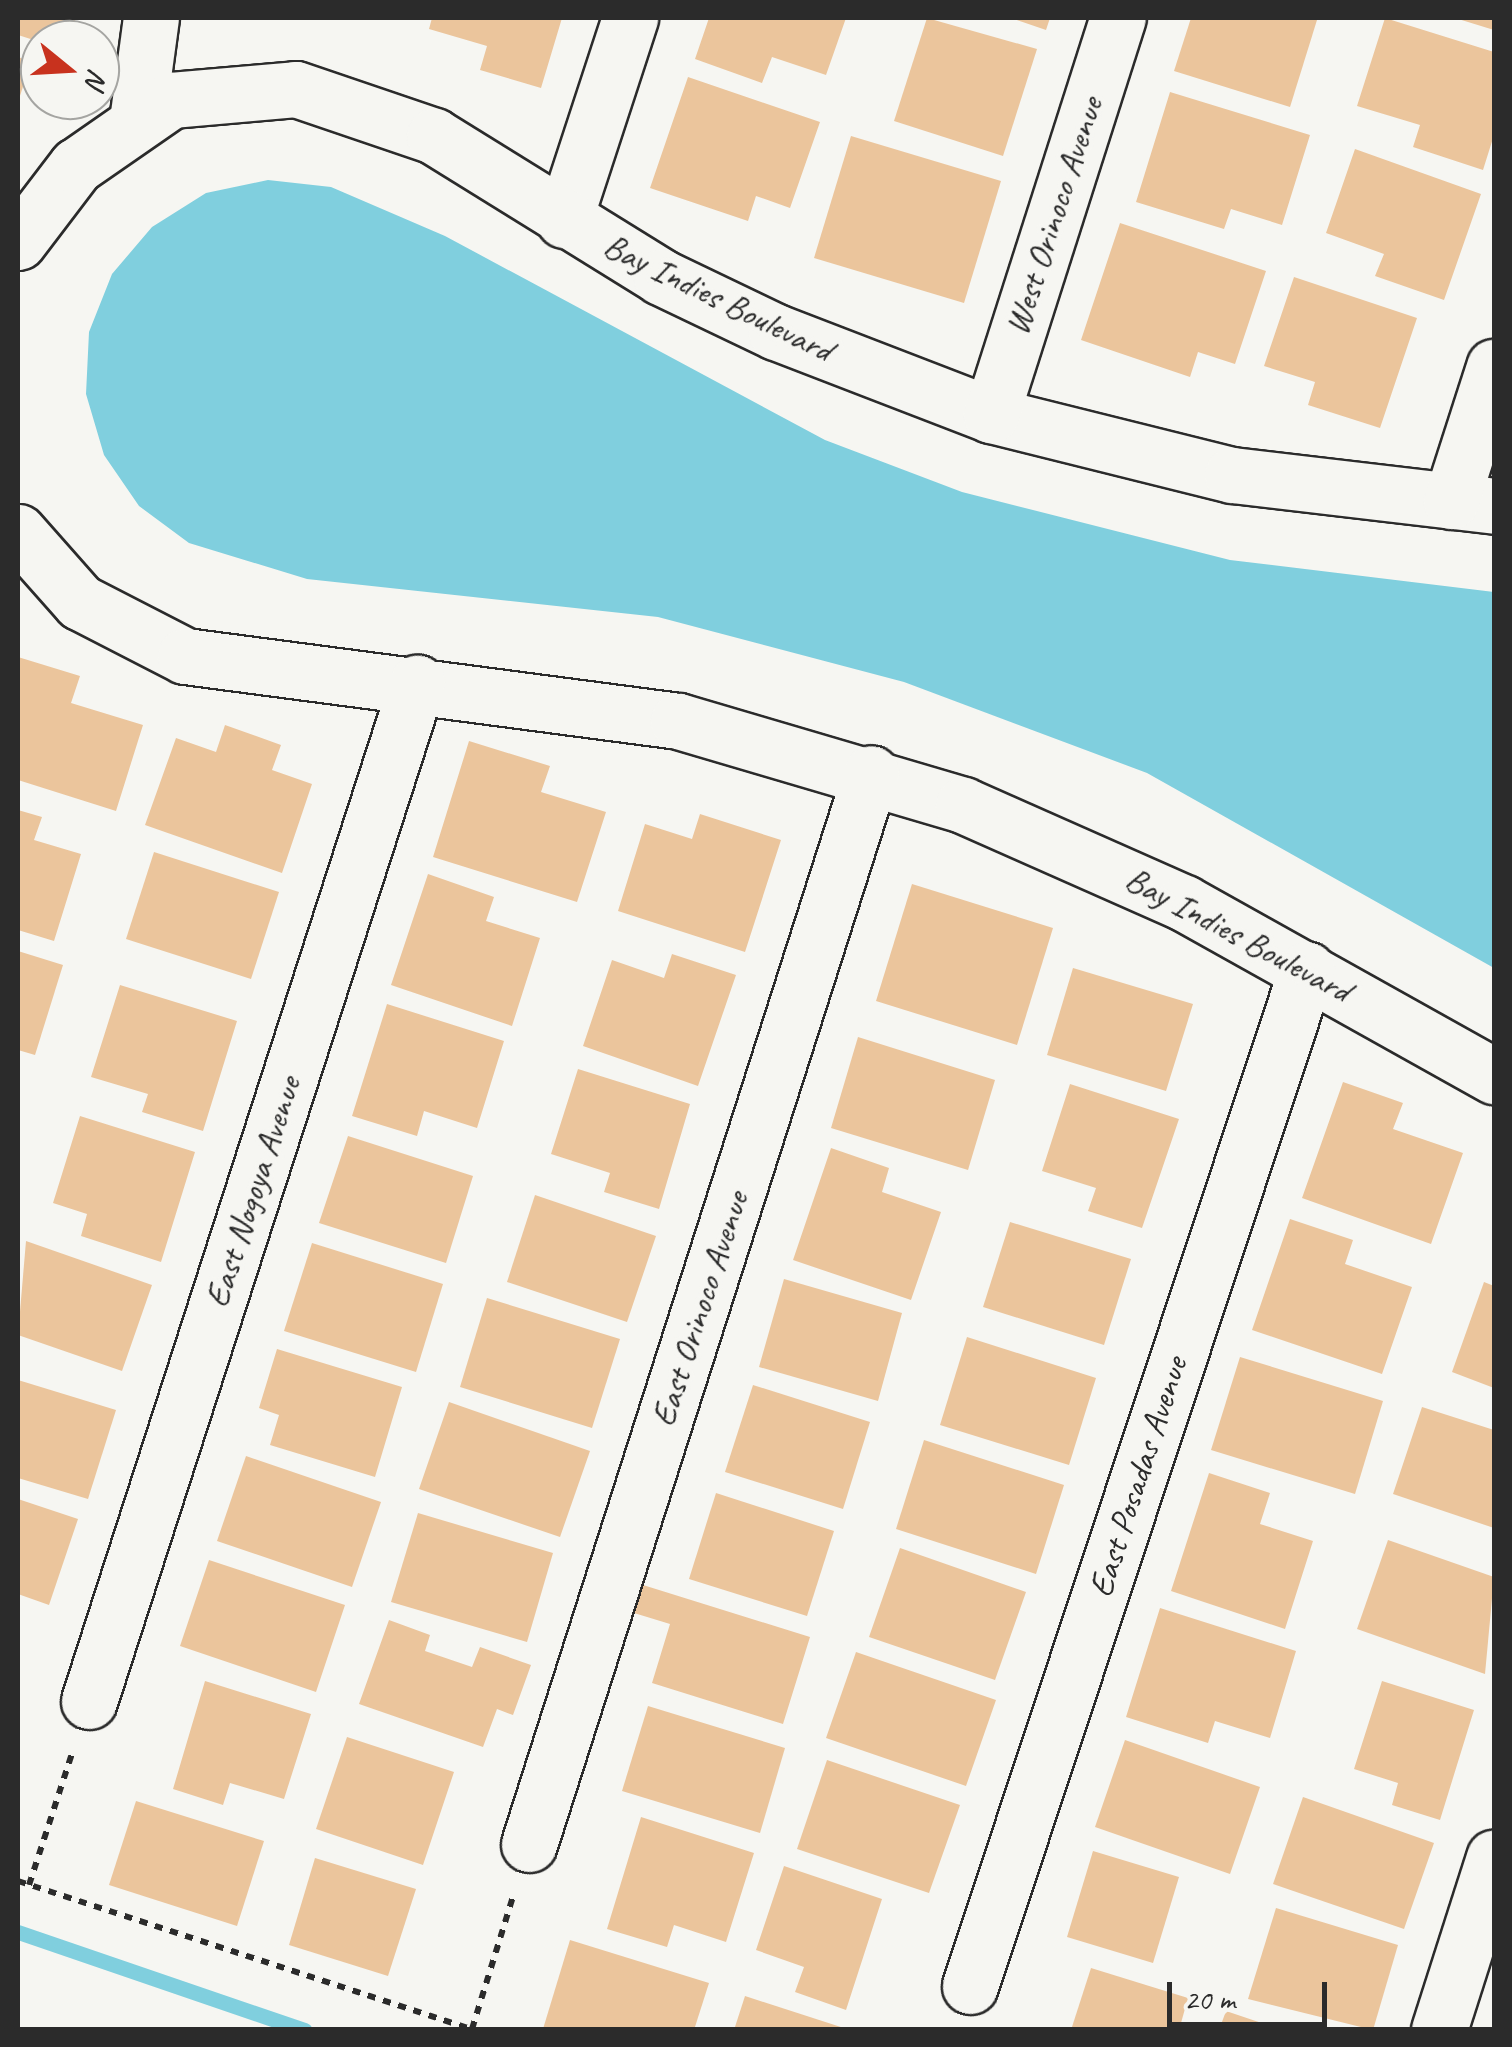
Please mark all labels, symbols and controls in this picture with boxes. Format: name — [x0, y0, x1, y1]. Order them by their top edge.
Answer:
north arrow — [20, 20, 120, 120]
text: N — [78, 65, 116, 92]
street label: West Orinoco Avenue — [996, 92, 1112, 340]
street label: Bay Indies Boulevard — [597, 225, 839, 371]
street label: Bay Indies Boulevard — [1118, 858, 1358, 1012]
street label: East Nogoya Avenue — [196, 1072, 310, 1312]
street label: East Orinoco Avenue — [642, 1186, 758, 1432]
street label: East Posadas Avenue — [1080, 1352, 1196, 1602]
scale bar — [1172, 1962, 1332, 2024]
text: 20 m — [1184, 1980, 1235, 2018]

